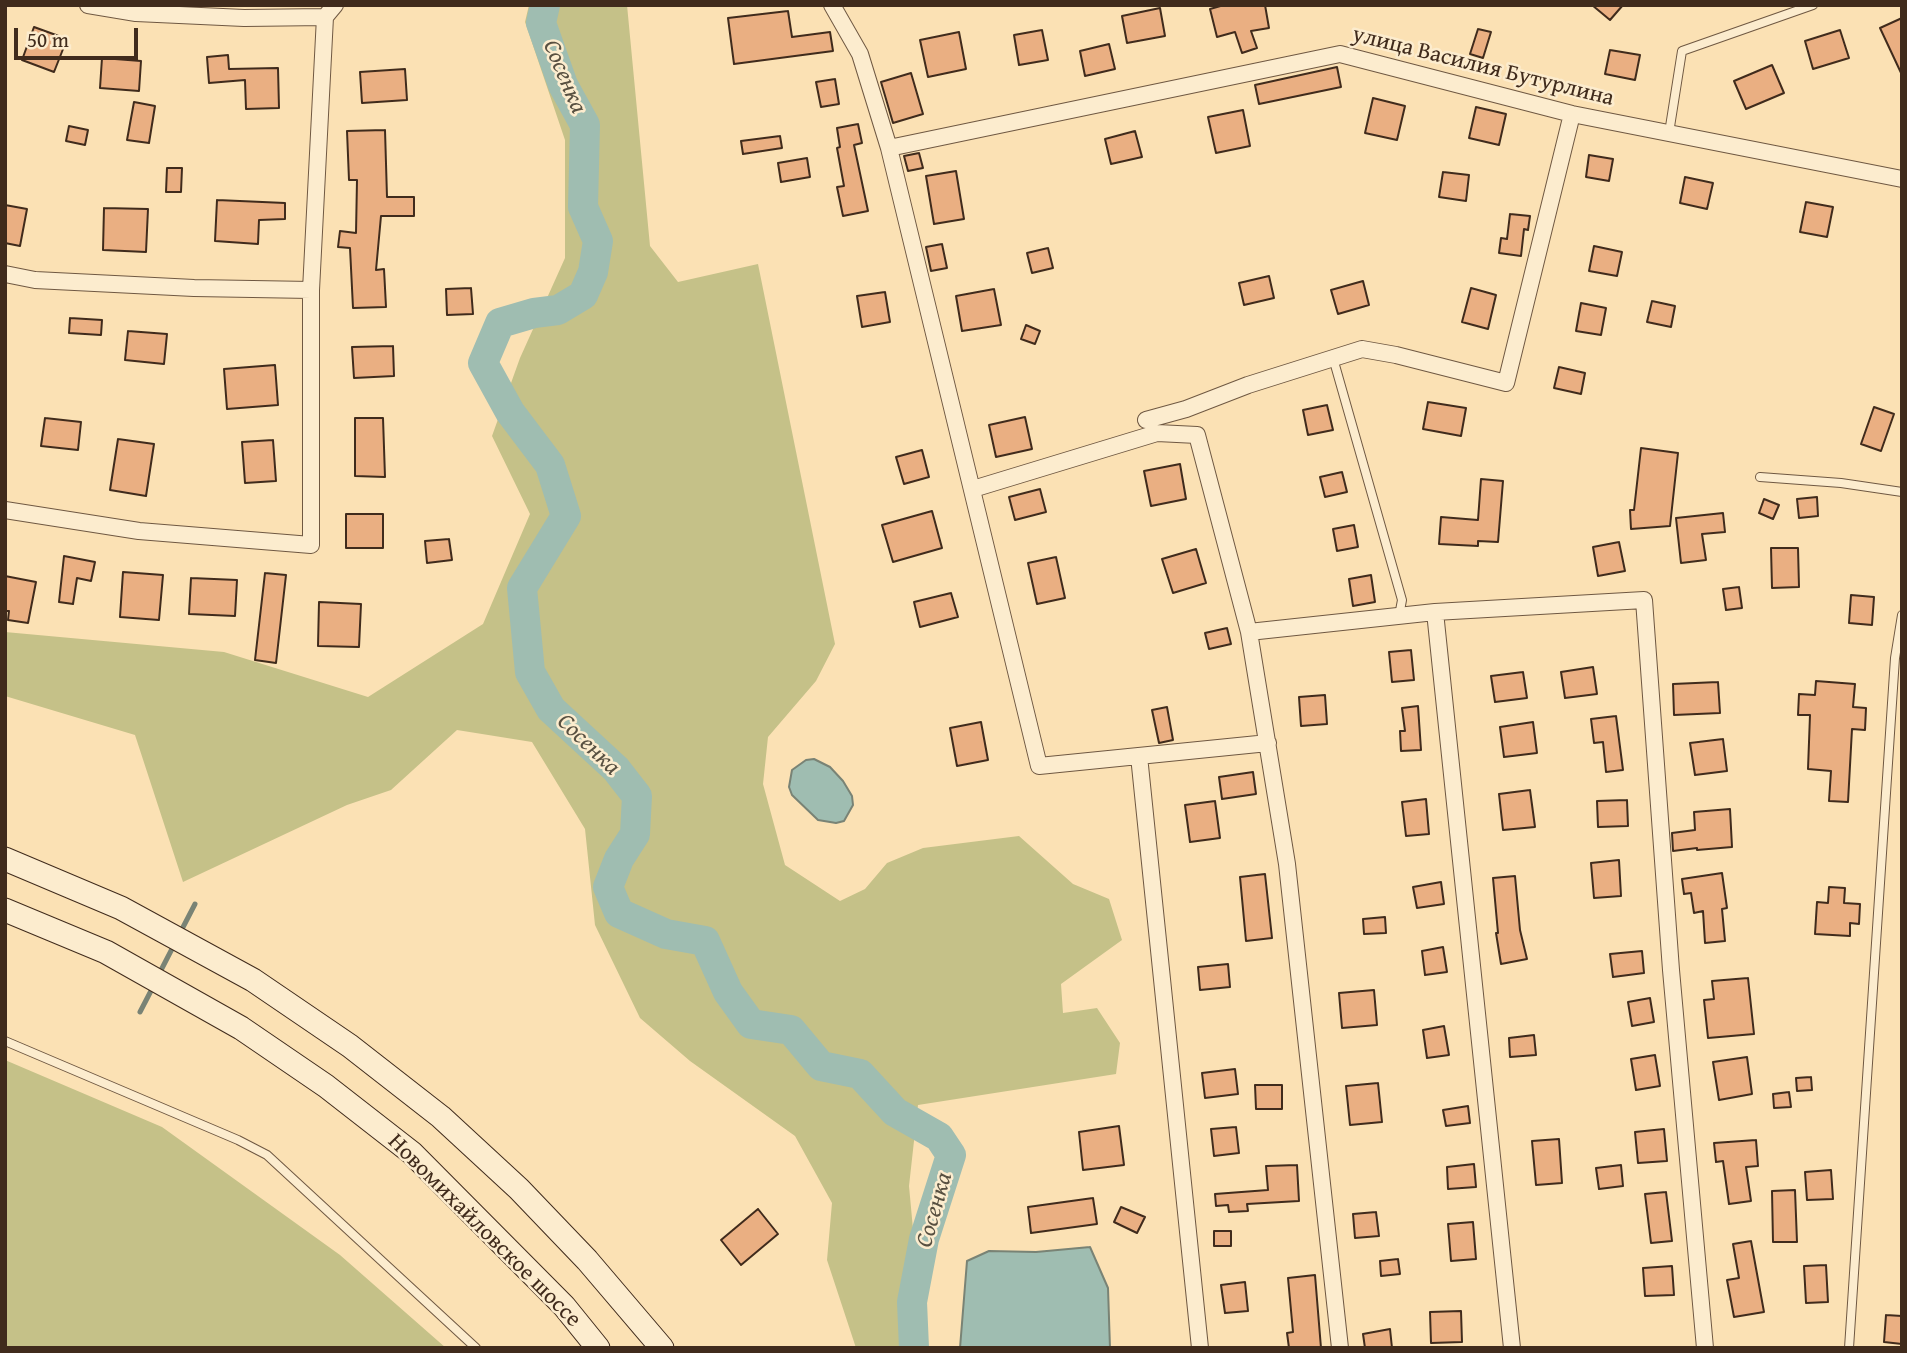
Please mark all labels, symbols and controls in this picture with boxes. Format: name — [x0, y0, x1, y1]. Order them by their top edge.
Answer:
scale bar — [18, 14, 142, 58]
street label: улица Василия Бутурлина — [1349, 21, 1617, 113]
text: 50 m — [27, 24, 69, 55]
water label: Сосенка — [536, 36, 592, 118]
water label: Сосенка — [550, 708, 626, 782]
street label: Новомихайловское шоссе — [382, 1129, 586, 1333]
water label: Сосенка — [911, 1169, 959, 1251]

